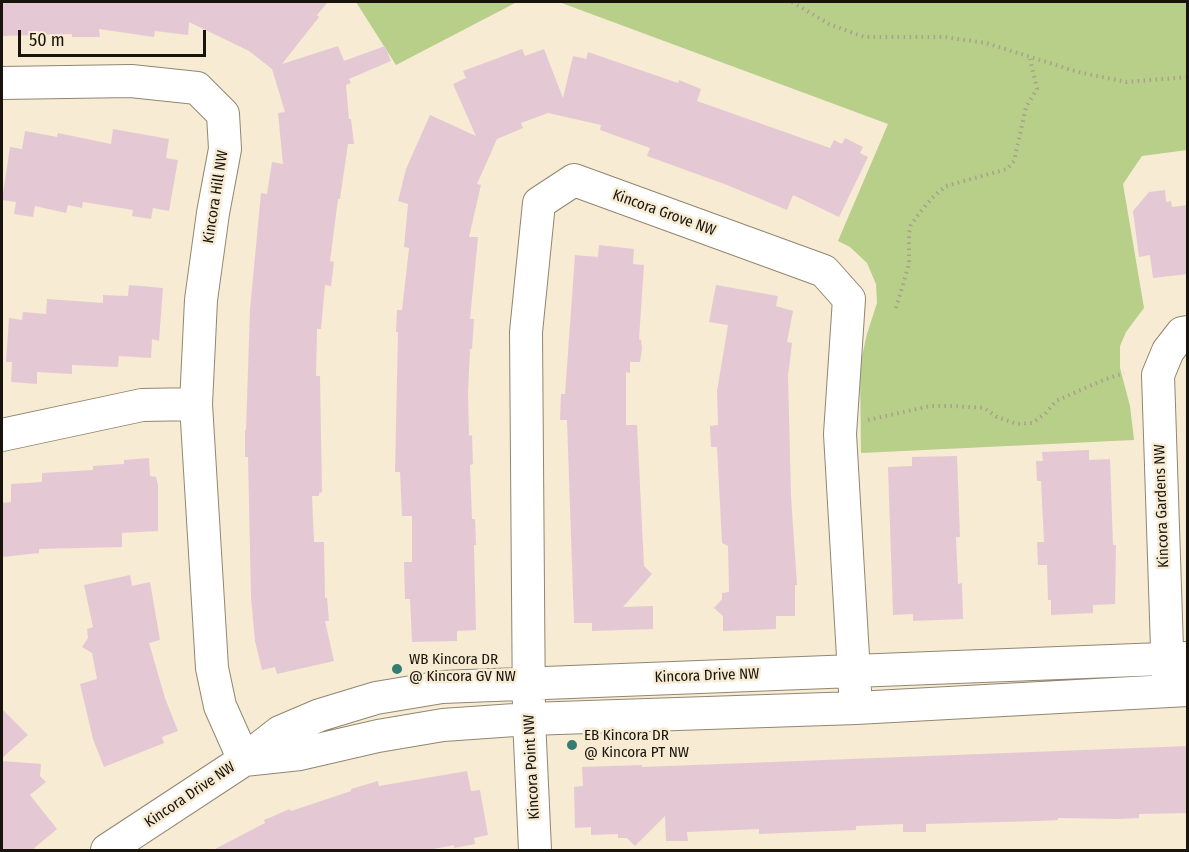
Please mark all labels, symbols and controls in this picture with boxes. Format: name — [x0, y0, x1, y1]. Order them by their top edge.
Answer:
scale bar — [21, 18, 208, 56]
text: 50 m — [29, 29, 65, 51]
street label: Kincora Hill NW — [200, 149, 232, 245]
street label: Kincora Grove NW — [610, 186, 718, 240]
street label: Kincora Gardens NW — [1151, 444, 1173, 568]
place label: WB Kincora DR @ Kincora GV NW — [409, 651, 516, 686]
marker: WB Kincora DR @ Kincora GV NW — [390, 662, 404, 676]
street label: Kincora Drive NW — [654, 665, 760, 687]
street label: Kincora Point NW — [520, 714, 544, 820]
place label: EB Kincora DR @ Kincora PT NW — [584, 727, 689, 762]
marker: EB Kincora DR @ Kincora PT NW — [565, 738, 579, 752]
street label: Kincora Drive NW — [141, 758, 239, 832]

